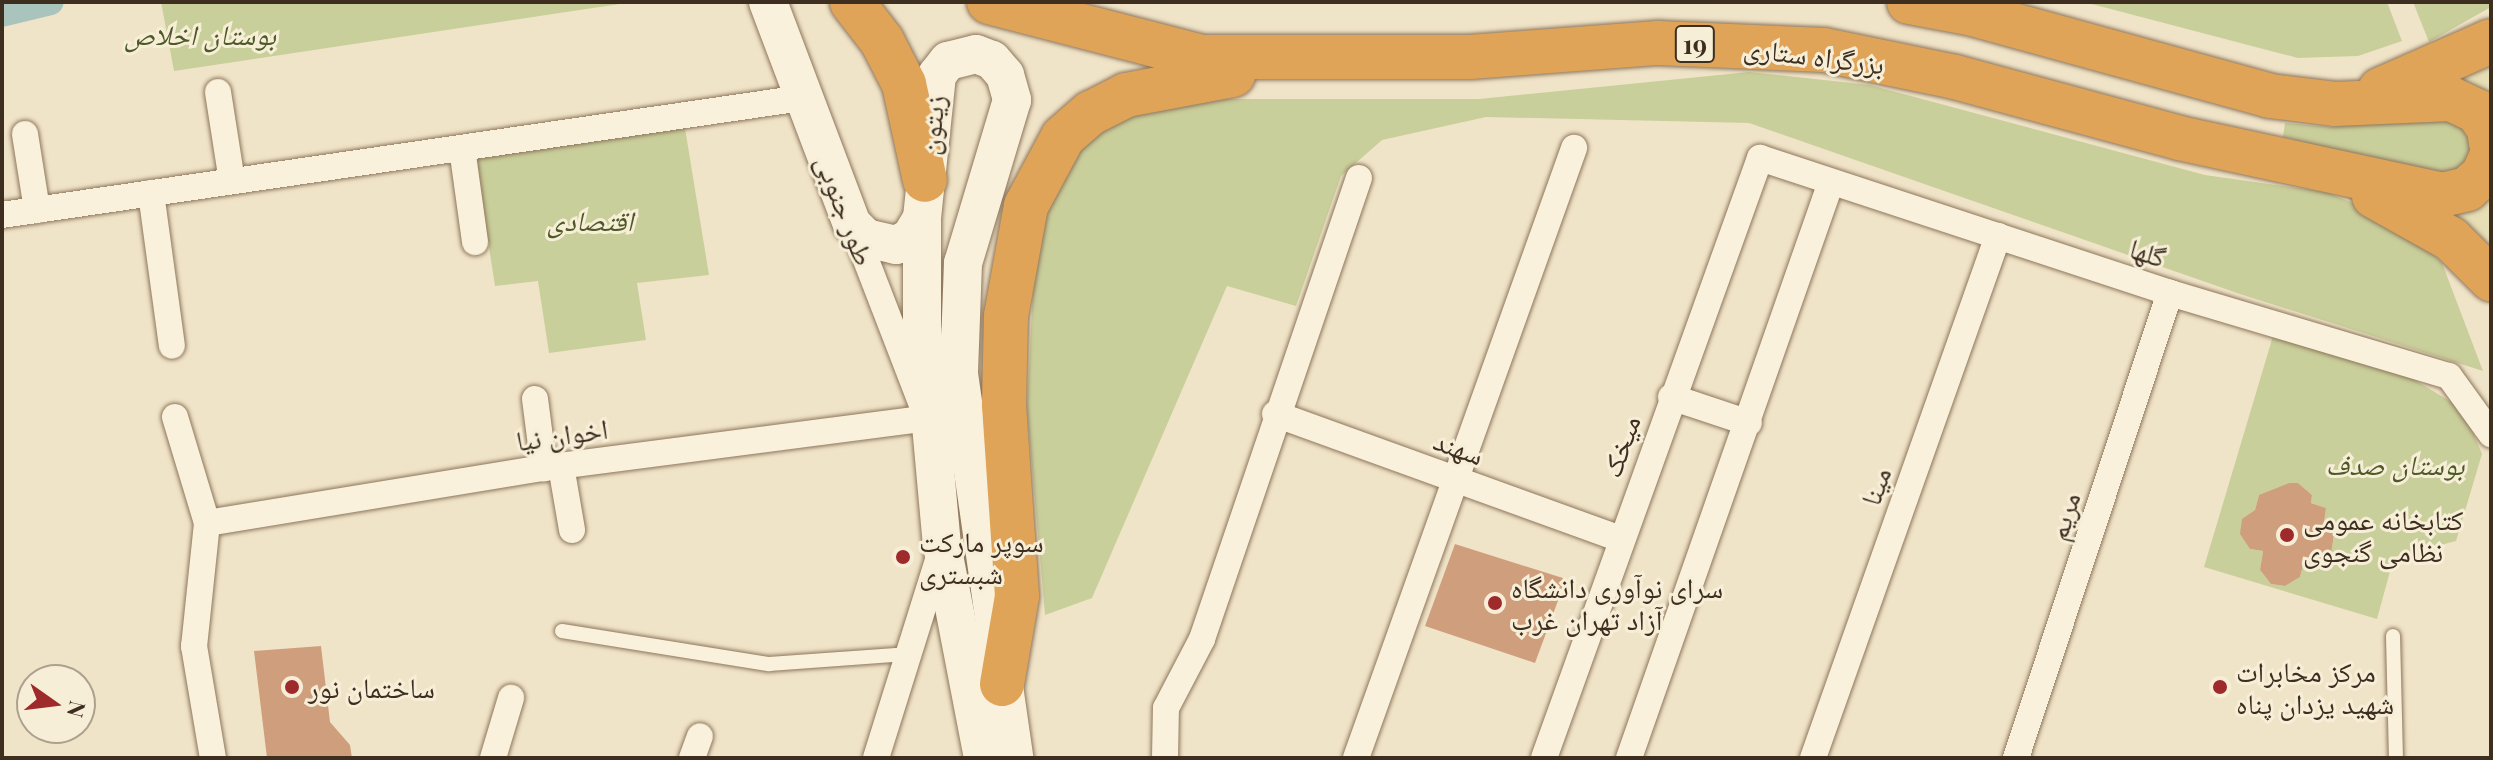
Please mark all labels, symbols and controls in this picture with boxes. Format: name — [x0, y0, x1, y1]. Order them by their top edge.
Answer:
park label: بوستان اخلاص — [124, 17, 276, 51]
road number: 19 — [1673, 22, 1717, 66]
street label: بزرگراه ستاری — [1742, 30, 1886, 80]
street label: زیتون — [911, 93, 951, 157]
street label: طور جنوبی — [810, 150, 882, 270]
park label: اقتصادی — [547, 203, 633, 237]
street label: گلها — [2126, 230, 2170, 274]
street label: اخوان نیا — [514, 411, 610, 457]
street label: میخک — [1593, 411, 1647, 481]
street label: سهند — [1430, 423, 1488, 471]
park label: بوستان صدف — [2326, 447, 2464, 481]
street label: مینا — [1853, 462, 1897, 510]
street label: مریم — [2040, 488, 2086, 544]
place label: کتابخانه عمومی نظامی گنجوی — [2303, 502, 2463, 568]
place label: سوپر مارکت شبستری — [919, 524, 1044, 590]
marker: کتابخانه عمومی نظامی گنجوی — [2278, 526, 2296, 544]
marker: سوپر مارکت شبستری — [894, 548, 912, 566]
place label: سرای نوآوری دانشگاه آزاد تهران غرب — [1511, 570, 1723, 636]
marker: سرای نوآوری دانشگاه آزاد تهران غرب — [1486, 594, 1504, 612]
place label: مرکز مخابرات شهید یزدان پناه — [2236, 654, 2394, 720]
north arrow — [16, 664, 96, 744]
place label: ساختمان نور — [308, 670, 435, 704]
marker: ساختمان نور — [283, 678, 301, 696]
marker: مرکز مخابرات شهید یزدان پناه — [2211, 678, 2229, 696]
text: N — [61, 698, 94, 721]

